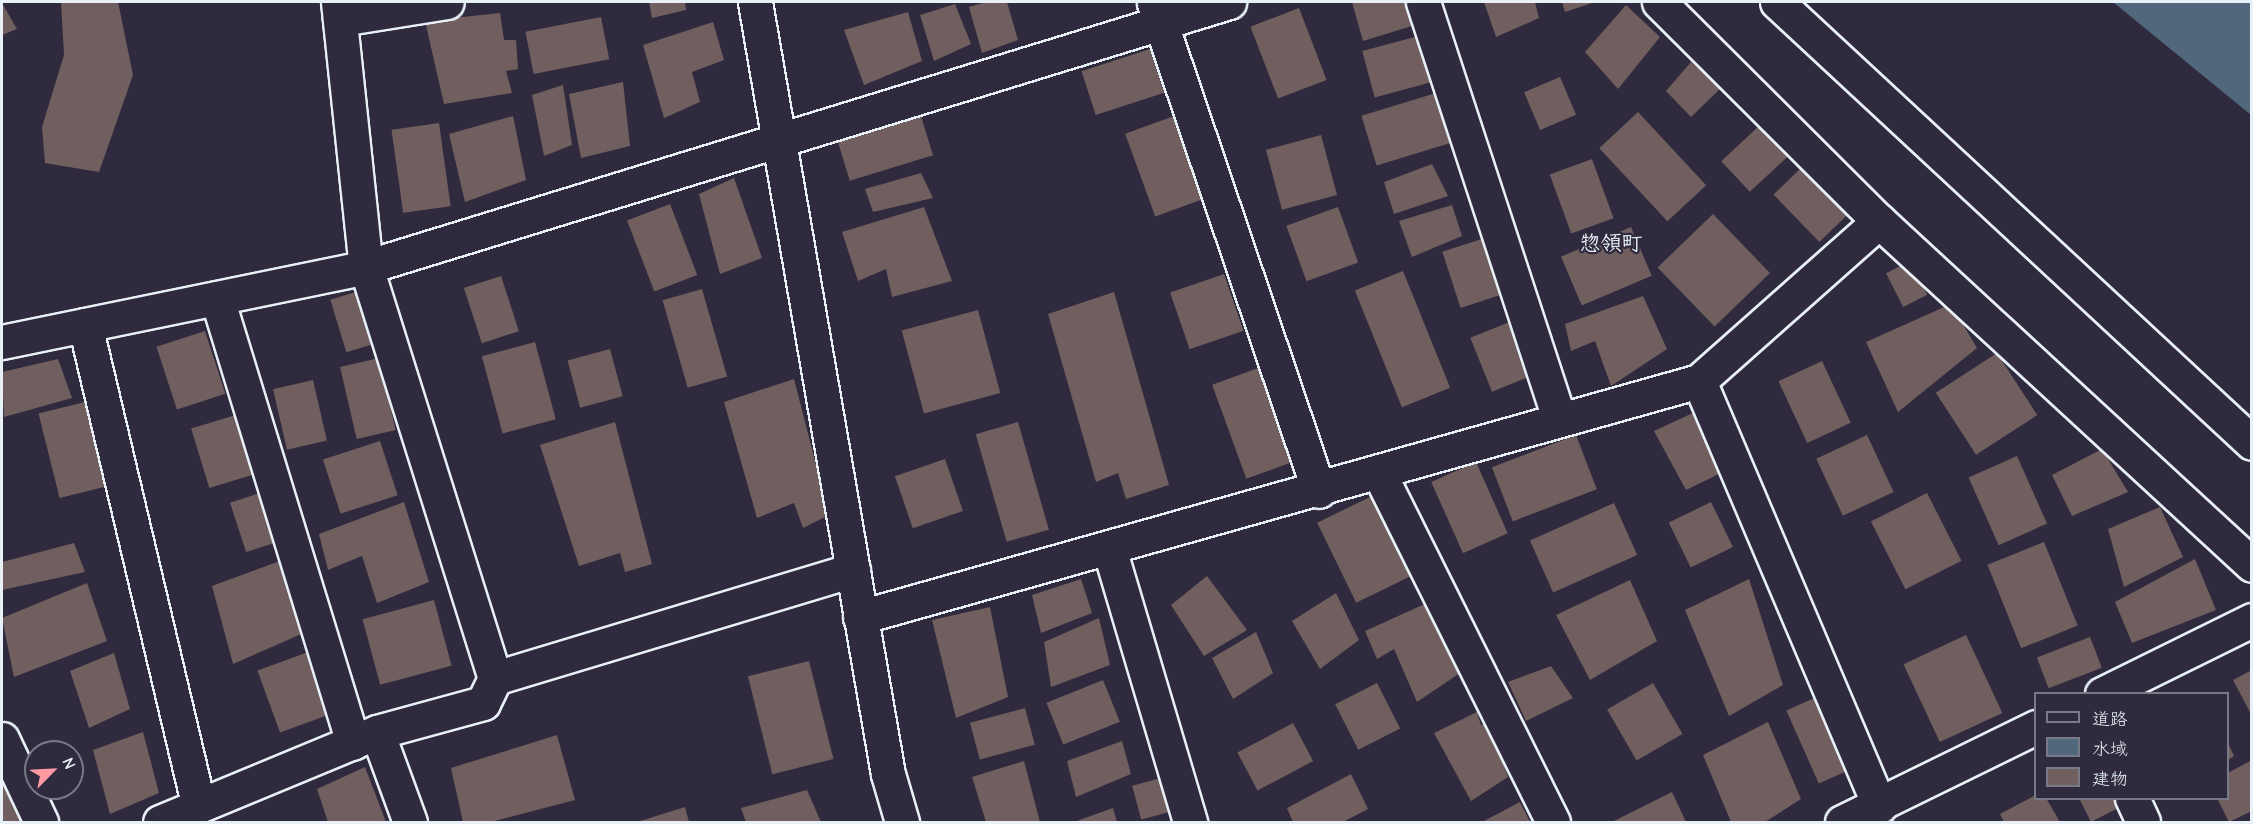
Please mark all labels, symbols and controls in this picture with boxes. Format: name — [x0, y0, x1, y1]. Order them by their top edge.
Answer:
district label: 惣領町 — [1580, 230, 1642, 256]
legend — [2034, 692, 2229, 800]
text: 道路 — [2092, 709, 2128, 730]
text: 水域 — [2092, 739, 2128, 760]
north arrow — [24, 740, 84, 800]
text: N — [58, 755, 79, 772]
text: 建物 — [2092, 769, 2128, 790]

